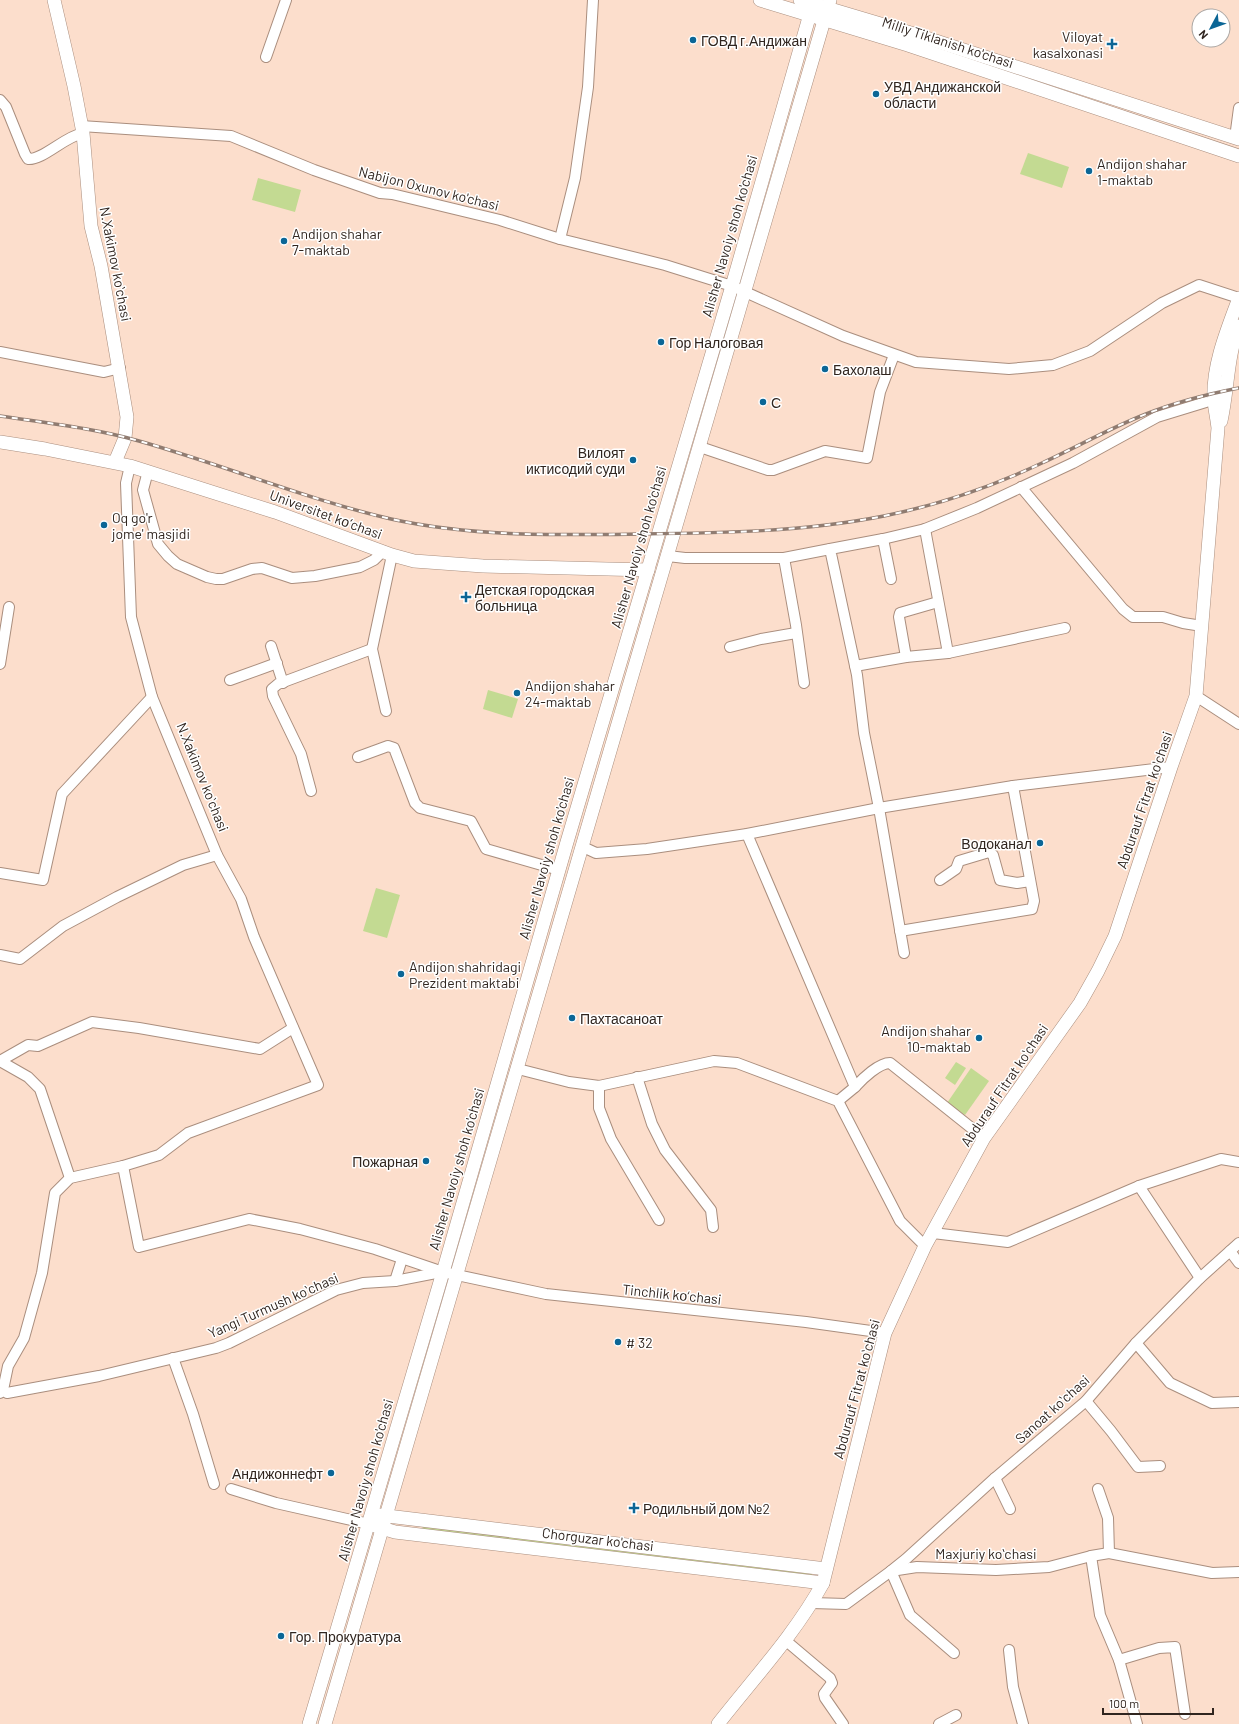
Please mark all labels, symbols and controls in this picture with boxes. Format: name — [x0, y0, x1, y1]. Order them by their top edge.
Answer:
north arrow — [1191, 8, 1231, 48]
street label: Milliy Tiklanish ko'chasi — [880, 13, 1016, 71]
place label: Viloyat kasalxonasi — [1033, 28, 1103, 61]
text: N — [1196, 28, 1210, 42]
place label: ГОВД г.Андижан — [701, 32, 807, 49]
marker: ГОВД г.Андижан — [688, 35, 698, 45]
marker: Viloyat kasalxonasi — [1106, 38, 1118, 50]
place label: УВД Андижанской области — [884, 78, 1001, 111]
marker: УВД Андижанской области — [871, 89, 881, 99]
street label: Alisher Navoiy shoh ko'chasi — [698, 153, 760, 319]
place label: Andijon shahar 1-maktab — [1097, 155, 1187, 188]
street label: Nabijon Oxunov ko'chasi — [357, 162, 501, 214]
marker: Andijon shahar 1-maktab — [1084, 166, 1094, 176]
street label: N.Xakimov koʻchasi — [97, 205, 135, 323]
place label: Andijon shahar 7-maktab — [292, 225, 382, 258]
marker: Andijon shahar 7-maktab — [279, 236, 289, 246]
place label: Гор Налоговая — [669, 334, 763, 351]
marker: Гор Налоговая — [656, 337, 666, 347]
place label: Бахолаш — [833, 361, 891, 378]
marker: Бахолаш — [820, 364, 830, 374]
place label: С — [771, 394, 781, 411]
marker: С — [758, 397, 768, 407]
place label: Вилоят иктисодий суди — [526, 444, 626, 477]
marker: Вилоят иктисодий суди — [628, 455, 638, 465]
street label: Alisher Navoiy shoh ko'chasi — [607, 464, 669, 630]
street label: Universitet kо‘chasi — [267, 486, 385, 542]
place label: Oq go'r jome' masjidi — [111, 509, 190, 542]
marker: Oq go'r jome' masjidi — [99, 520, 109, 530]
place label: Детская городская больница — [475, 581, 594, 614]
marker: Детская городская больница — [460, 591, 472, 603]
place label: Andijon shahar 24-maktab — [525, 677, 615, 710]
marker: Andijon shahar 24-maktab — [512, 688, 522, 698]
street label: N.Xakimov koʻchasi — [173, 720, 233, 834]
street label: Abdurauf Fitrat koʻchasi — [1113, 729, 1175, 871]
street label: Alisher Navoiy shoh ko'chasi — [515, 775, 577, 941]
place label: Водоканал — [961, 835, 1032, 852]
marker: Водоканал — [1035, 838, 1045, 848]
place label: Andijon shahridagi Prezident maktabi — [409, 958, 521, 991]
marker: Andijon shahridagi Prezident maktabi — [396, 969, 406, 979]
place label: Пахтасаноат — [580, 1010, 664, 1027]
marker: Пахтасаноат — [567, 1013, 577, 1023]
street label: Abdurauf Fitrat koʻchasi — [957, 1021, 1051, 1149]
place label: Andijon shahar 10-maktab — [881, 1022, 971, 1055]
marker: Andijon shahar 10-maktab — [974, 1033, 984, 1043]
street label: Alisher Navoiy shoh ko'chasi — [425, 1086, 487, 1252]
place label: Пожарная — [352, 1153, 418, 1170]
marker: Пожарная — [421, 1156, 431, 1166]
street label: Yangi Turmush koʻchasi — [205, 1269, 341, 1341]
street label: Tinchlik kо‘chasi — [622, 1280, 722, 1308]
street label: Abdurauf Fitrat koʻchasi — [829, 1317, 883, 1461]
place label: # 32 — [626, 1334, 653, 1351]
marker: # 32 — [613, 1337, 623, 1347]
street label: Sanoat koʻchasi — [1011, 1371, 1093, 1447]
street label: Alisher Navoiy shoh ko'chasi — [334, 1397, 396, 1563]
place label: Андижоннефт — [232, 1465, 324, 1482]
marker: Андижоннефт — [326, 1468, 336, 1478]
place label: Родильный дом №2 — [643, 1500, 770, 1517]
marker: Родильный дом №2 — [628, 1502, 640, 1514]
street label: Chorguzar ko'chasi — [541, 1524, 655, 1554]
street label: Maxjuriy koʻchasi — [935, 1545, 1037, 1562]
place label: Гор. Прокуратура — [289, 1628, 401, 1645]
marker: Гор. Прокуратура — [276, 1631, 286, 1641]
scale bar — [1103, 1690, 1213, 1716]
text: 100 m — [1109, 1696, 1139, 1710]

